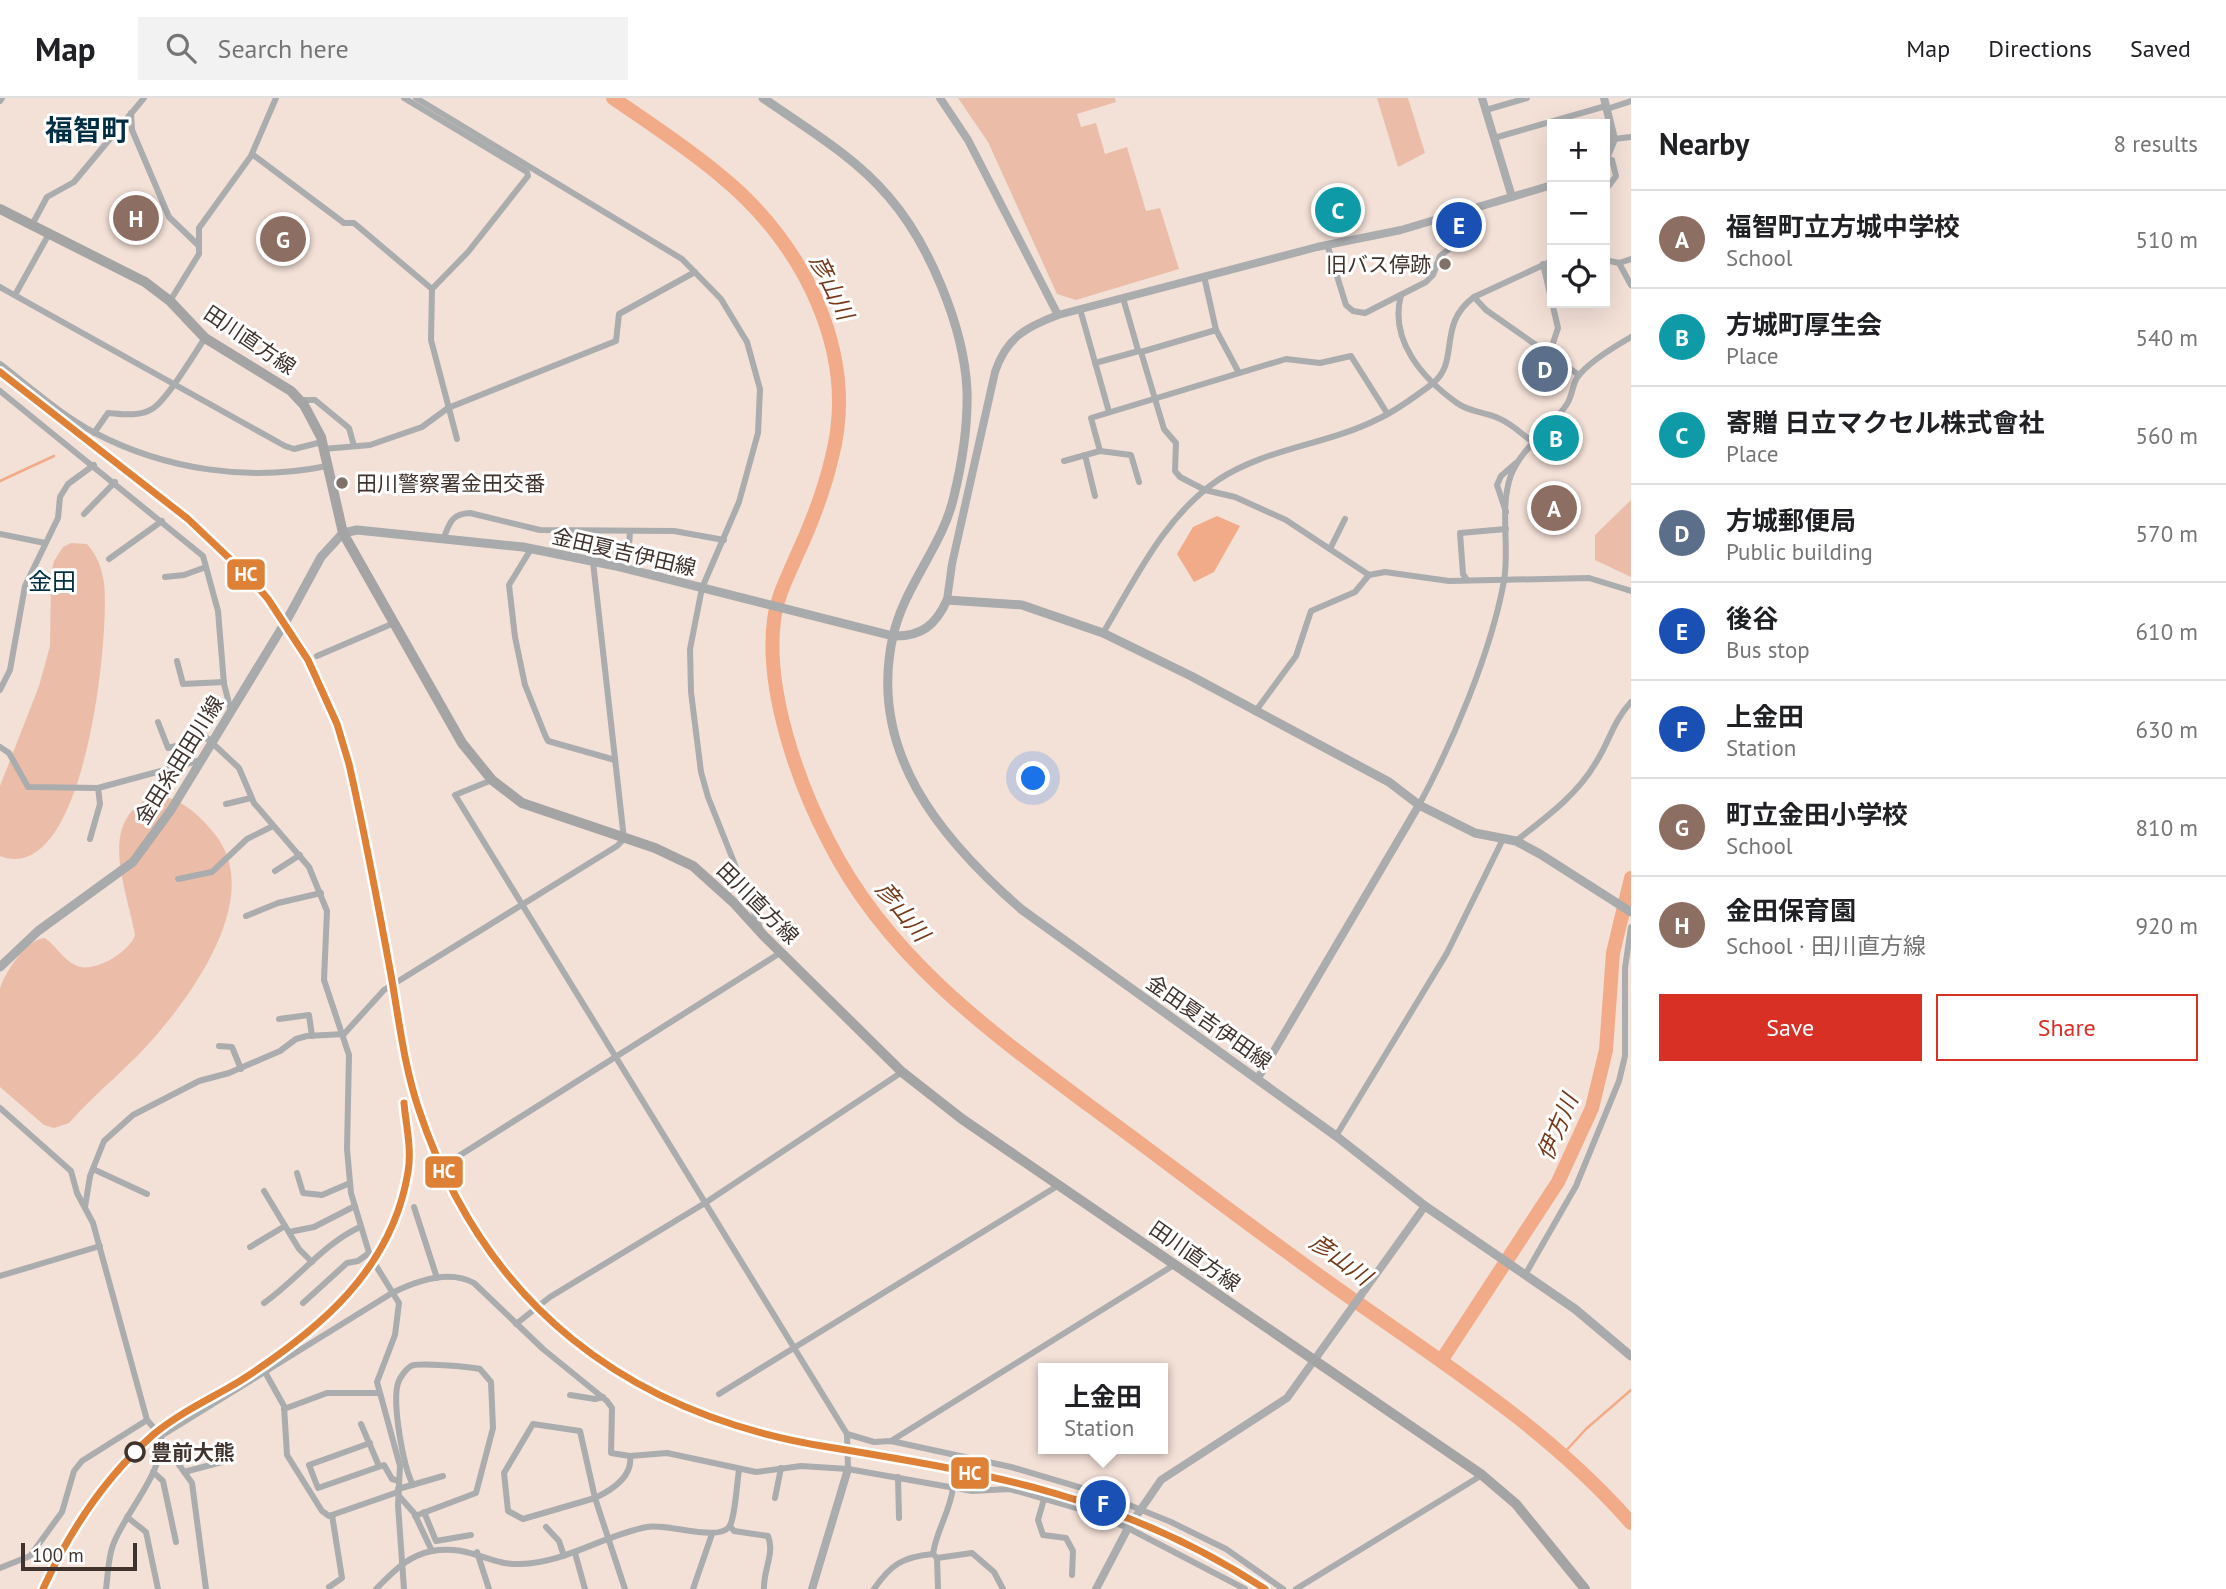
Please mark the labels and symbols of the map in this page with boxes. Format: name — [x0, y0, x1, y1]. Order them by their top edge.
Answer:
district label: 福智町 — [45, 111, 129, 148]
pin: C — [1315, 184, 1361, 236]
pin: H — [113, 192, 159, 244]
pin: E — [1436, 199, 1482, 251]
pin: G — [260, 213, 306, 265]
water label: 彦山川 — [804, 250, 861, 327]
place label: 旧バス停跡 — [1326, 251, 1431, 278]
marker: 旧バス停跡 — [1437, 256, 1453, 272]
street label: 田川直方線 — [199, 299, 301, 381]
pin: D — [1522, 343, 1568, 395]
pin: B — [1533, 412, 1579, 464]
place label: 田川警察署金田交番 — [356, 470, 545, 497]
marker: 田川警察署金田交番 — [334, 475, 350, 491]
pin: A — [1531, 482, 1577, 534]
street label: 金田夏吉伊田線 — [549, 522, 699, 582]
line badge: HC — [226, 558, 266, 591]
text: HC — [235, 562, 258, 586]
district label: 金田 — [28, 566, 76, 597]
street label: 金田糸田田川線 — [129, 691, 229, 829]
your location — [1016, 761, 1050, 795]
street label: 田川直方線 — [711, 856, 805, 950]
water label: 彦山川 — [870, 875, 938, 949]
street label: 金田夏吉伊田線 — [1141, 969, 1277, 1075]
water label: 伊方川 — [1530, 1087, 1585, 1164]
line badge: HC — [424, 1155, 464, 1189]
text: HC — [433, 1159, 456, 1183]
street label: 田川直方線 — [1144, 1215, 1246, 1297]
water label: 彦山川 — [1305, 1227, 1380, 1293]
place label: 豊前大熊 — [151, 1439, 235, 1466]
marker: 豊前大熊 — [125, 1442, 145, 1462]
line badge: HC — [950, 1456, 990, 1490]
text: HC — [959, 1461, 982, 1485]
pin: F — [1080, 1477, 1126, 1529]
scale bar — [21, 1540, 136, 1572]

